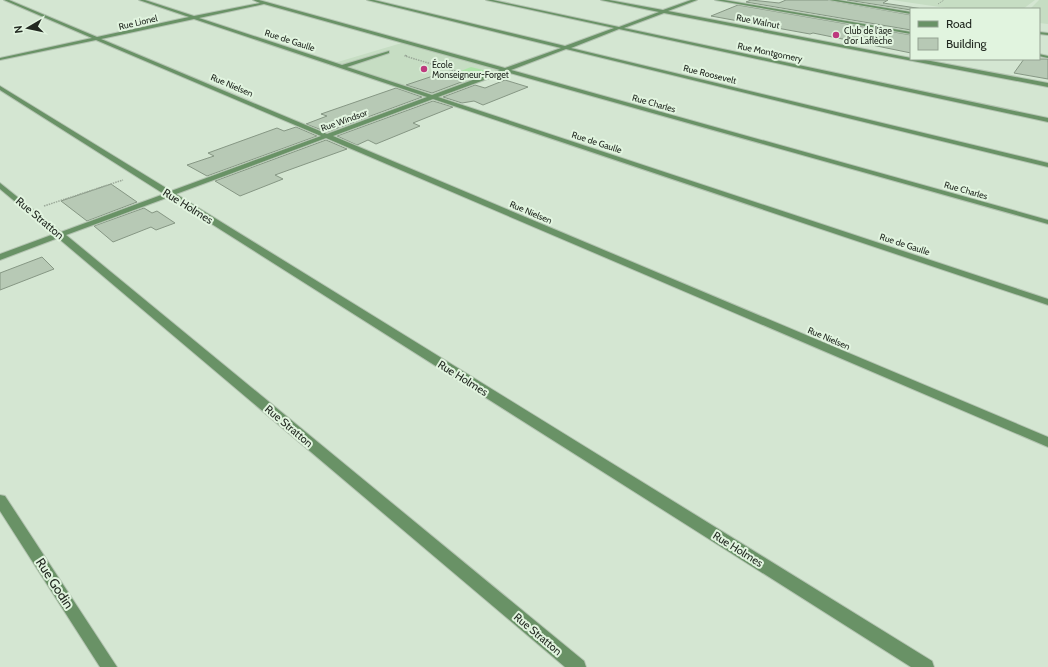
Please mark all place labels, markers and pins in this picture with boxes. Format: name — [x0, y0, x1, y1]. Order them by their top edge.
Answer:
place label: Club de l'âge d'or Laflèche — [844, 25, 893, 46]
marker: Club de l'âge d'or Laflèche — [831, 30, 841, 40]
place label: École Monseigneur-Forget — [432, 58, 509, 80]
marker: École Monseigneur-Forget — [419, 64, 429, 74]

